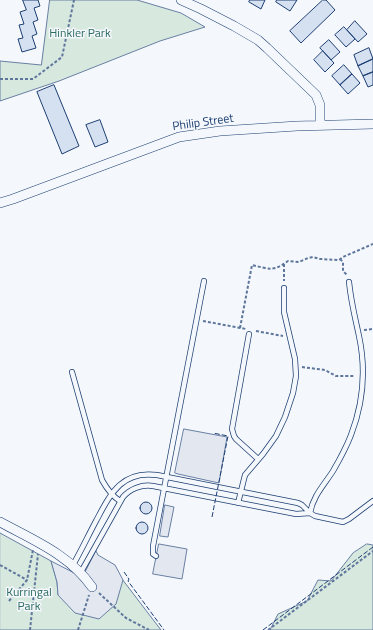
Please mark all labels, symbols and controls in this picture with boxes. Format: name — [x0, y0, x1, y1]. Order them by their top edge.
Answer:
park label: Hinkler Park — [49, 27, 111, 41]
street label: Philip Street — [172, 112, 234, 134]
park label: Kurringal Park — [6, 586, 52, 614]

